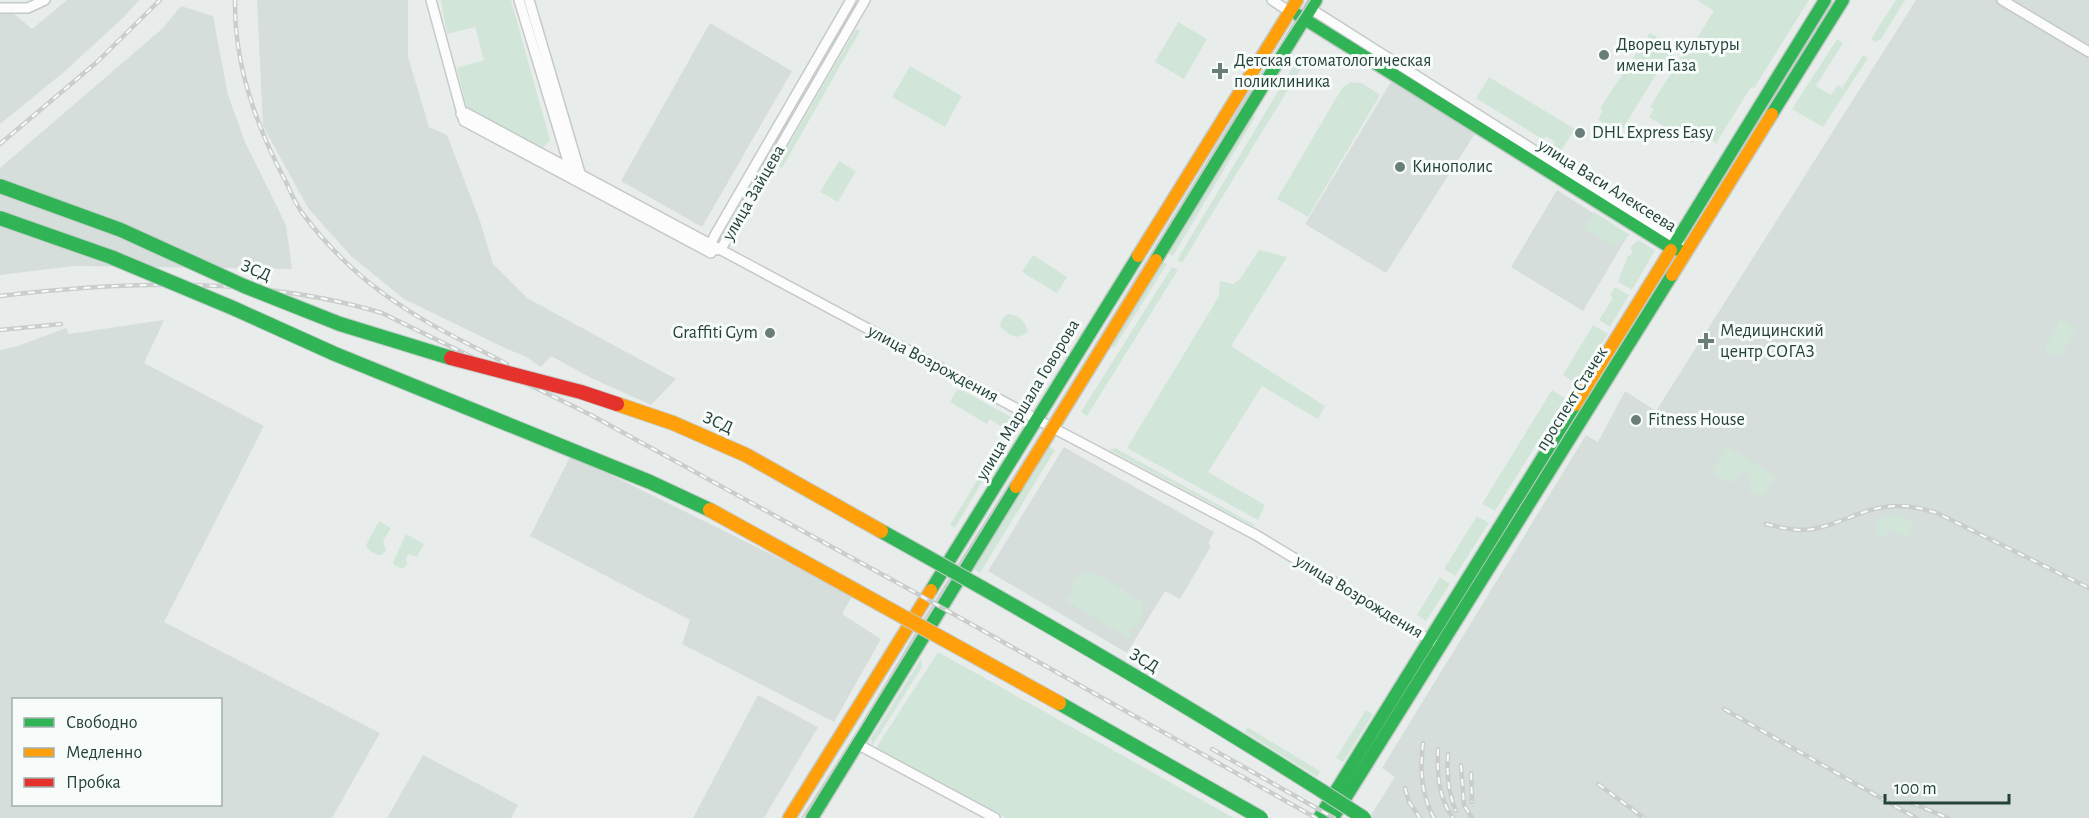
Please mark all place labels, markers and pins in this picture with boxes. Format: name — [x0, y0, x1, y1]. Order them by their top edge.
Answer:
place label: Дворец культуры имени Газа — [1616, 36, 1740, 75]
marker: Дворец культуры имени Газа — [1597, 48, 1611, 62]
place label: Детская стоматологическая поликлиника — [1234, 52, 1431, 91]
marker: Детская стоматологическая поликлиника — [1211, 62, 1229, 80]
place label: DHL Express Easy — [1592, 124, 1714, 142]
marker: DHL Express Easy — [1573, 126, 1587, 140]
place label: Кинополис — [1412, 158, 1493, 176]
marker: Кинополис — [1393, 160, 1407, 174]
place label: Медицинский центр СОГАЗ — [1720, 322, 1824, 361]
place label: Graffiti Gym — [673, 324, 758, 342]
marker: Graffiti Gym — [763, 326, 777, 340]
marker: Медицинский центр СОГАЗ — [1697, 332, 1715, 350]
place label: Fitness House — [1648, 411, 1745, 429]
marker: Fitness House — [1629, 413, 1643, 427]

